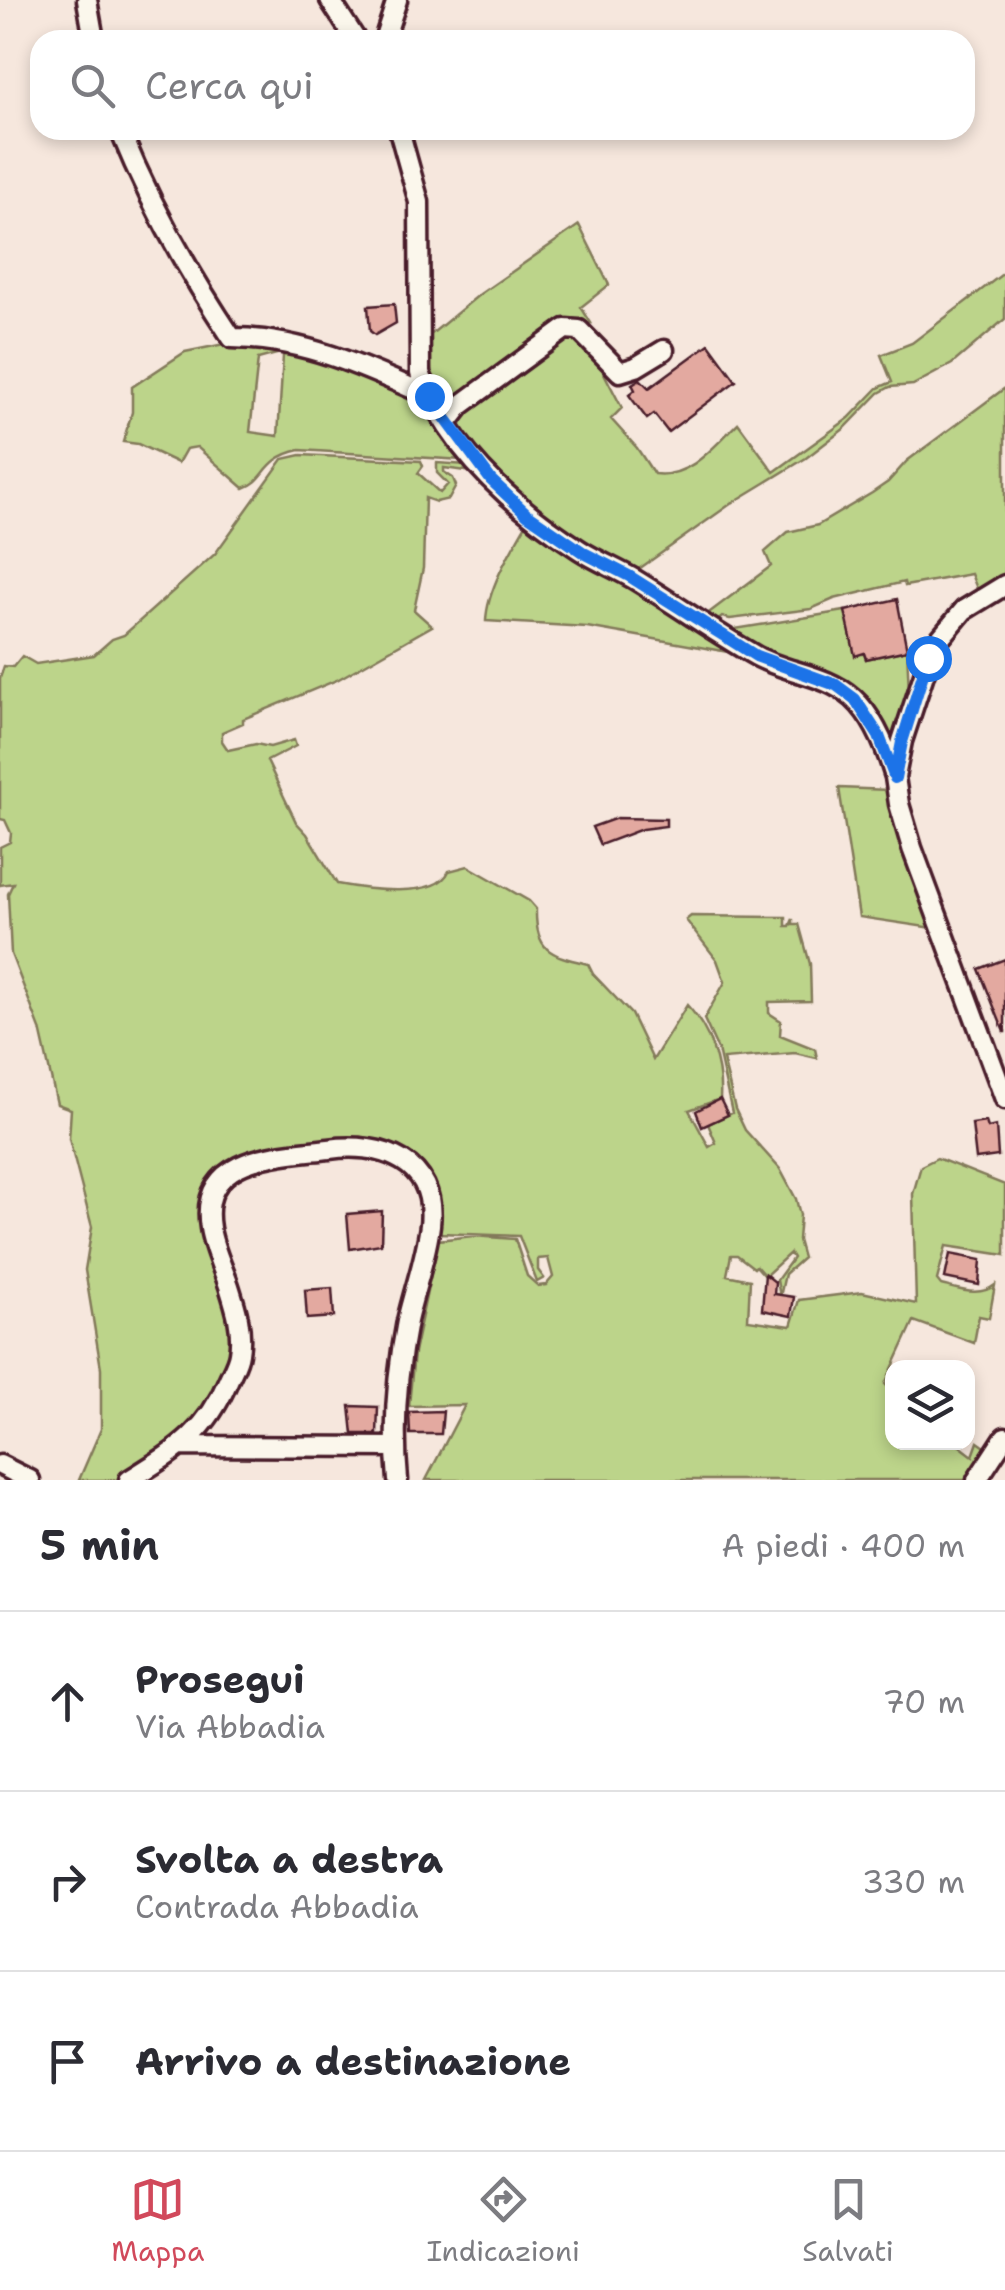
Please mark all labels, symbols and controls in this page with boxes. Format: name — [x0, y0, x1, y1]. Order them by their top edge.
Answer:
search box — [30, 30, 975, 140]
icon: search — [65, 58, 120, 113]
text: Cerca qui — [145, 60, 314, 111]
route end — [407, 374, 453, 420]
route start — [906, 636, 952, 682]
map controls — [885, 1360, 975, 1450]
button: layers — [885, 1360, 975, 1450]
text: 5 min — [40, 1517, 159, 1573]
text: A piedi · 400 m — [722, 1524, 965, 1567]
text: Prosegui — [135, 1654, 305, 1705]
icon: ahead — [40, 1674, 95, 1729]
text: 70 m — [882, 1680, 965, 1723]
text: Via Abbadia — [135, 1705, 325, 1748]
text: Svolta a destra — [135, 1834, 443, 1885]
icon: right — [40, 1854, 95, 1909]
text: 330 m — [862, 1860, 965, 1903]
text: Contrada Abbadia — [135, 1885, 419, 1928]
icon: arrive — [40, 2034, 95, 2089]
text: Arrivo a destinazione — [135, 2036, 571, 2087]
tab: Mappa — [111, 2172, 204, 2270]
tab: Indicazioni — [427, 2172, 580, 2270]
tab: Salvati — [802, 2172, 894, 2270]

